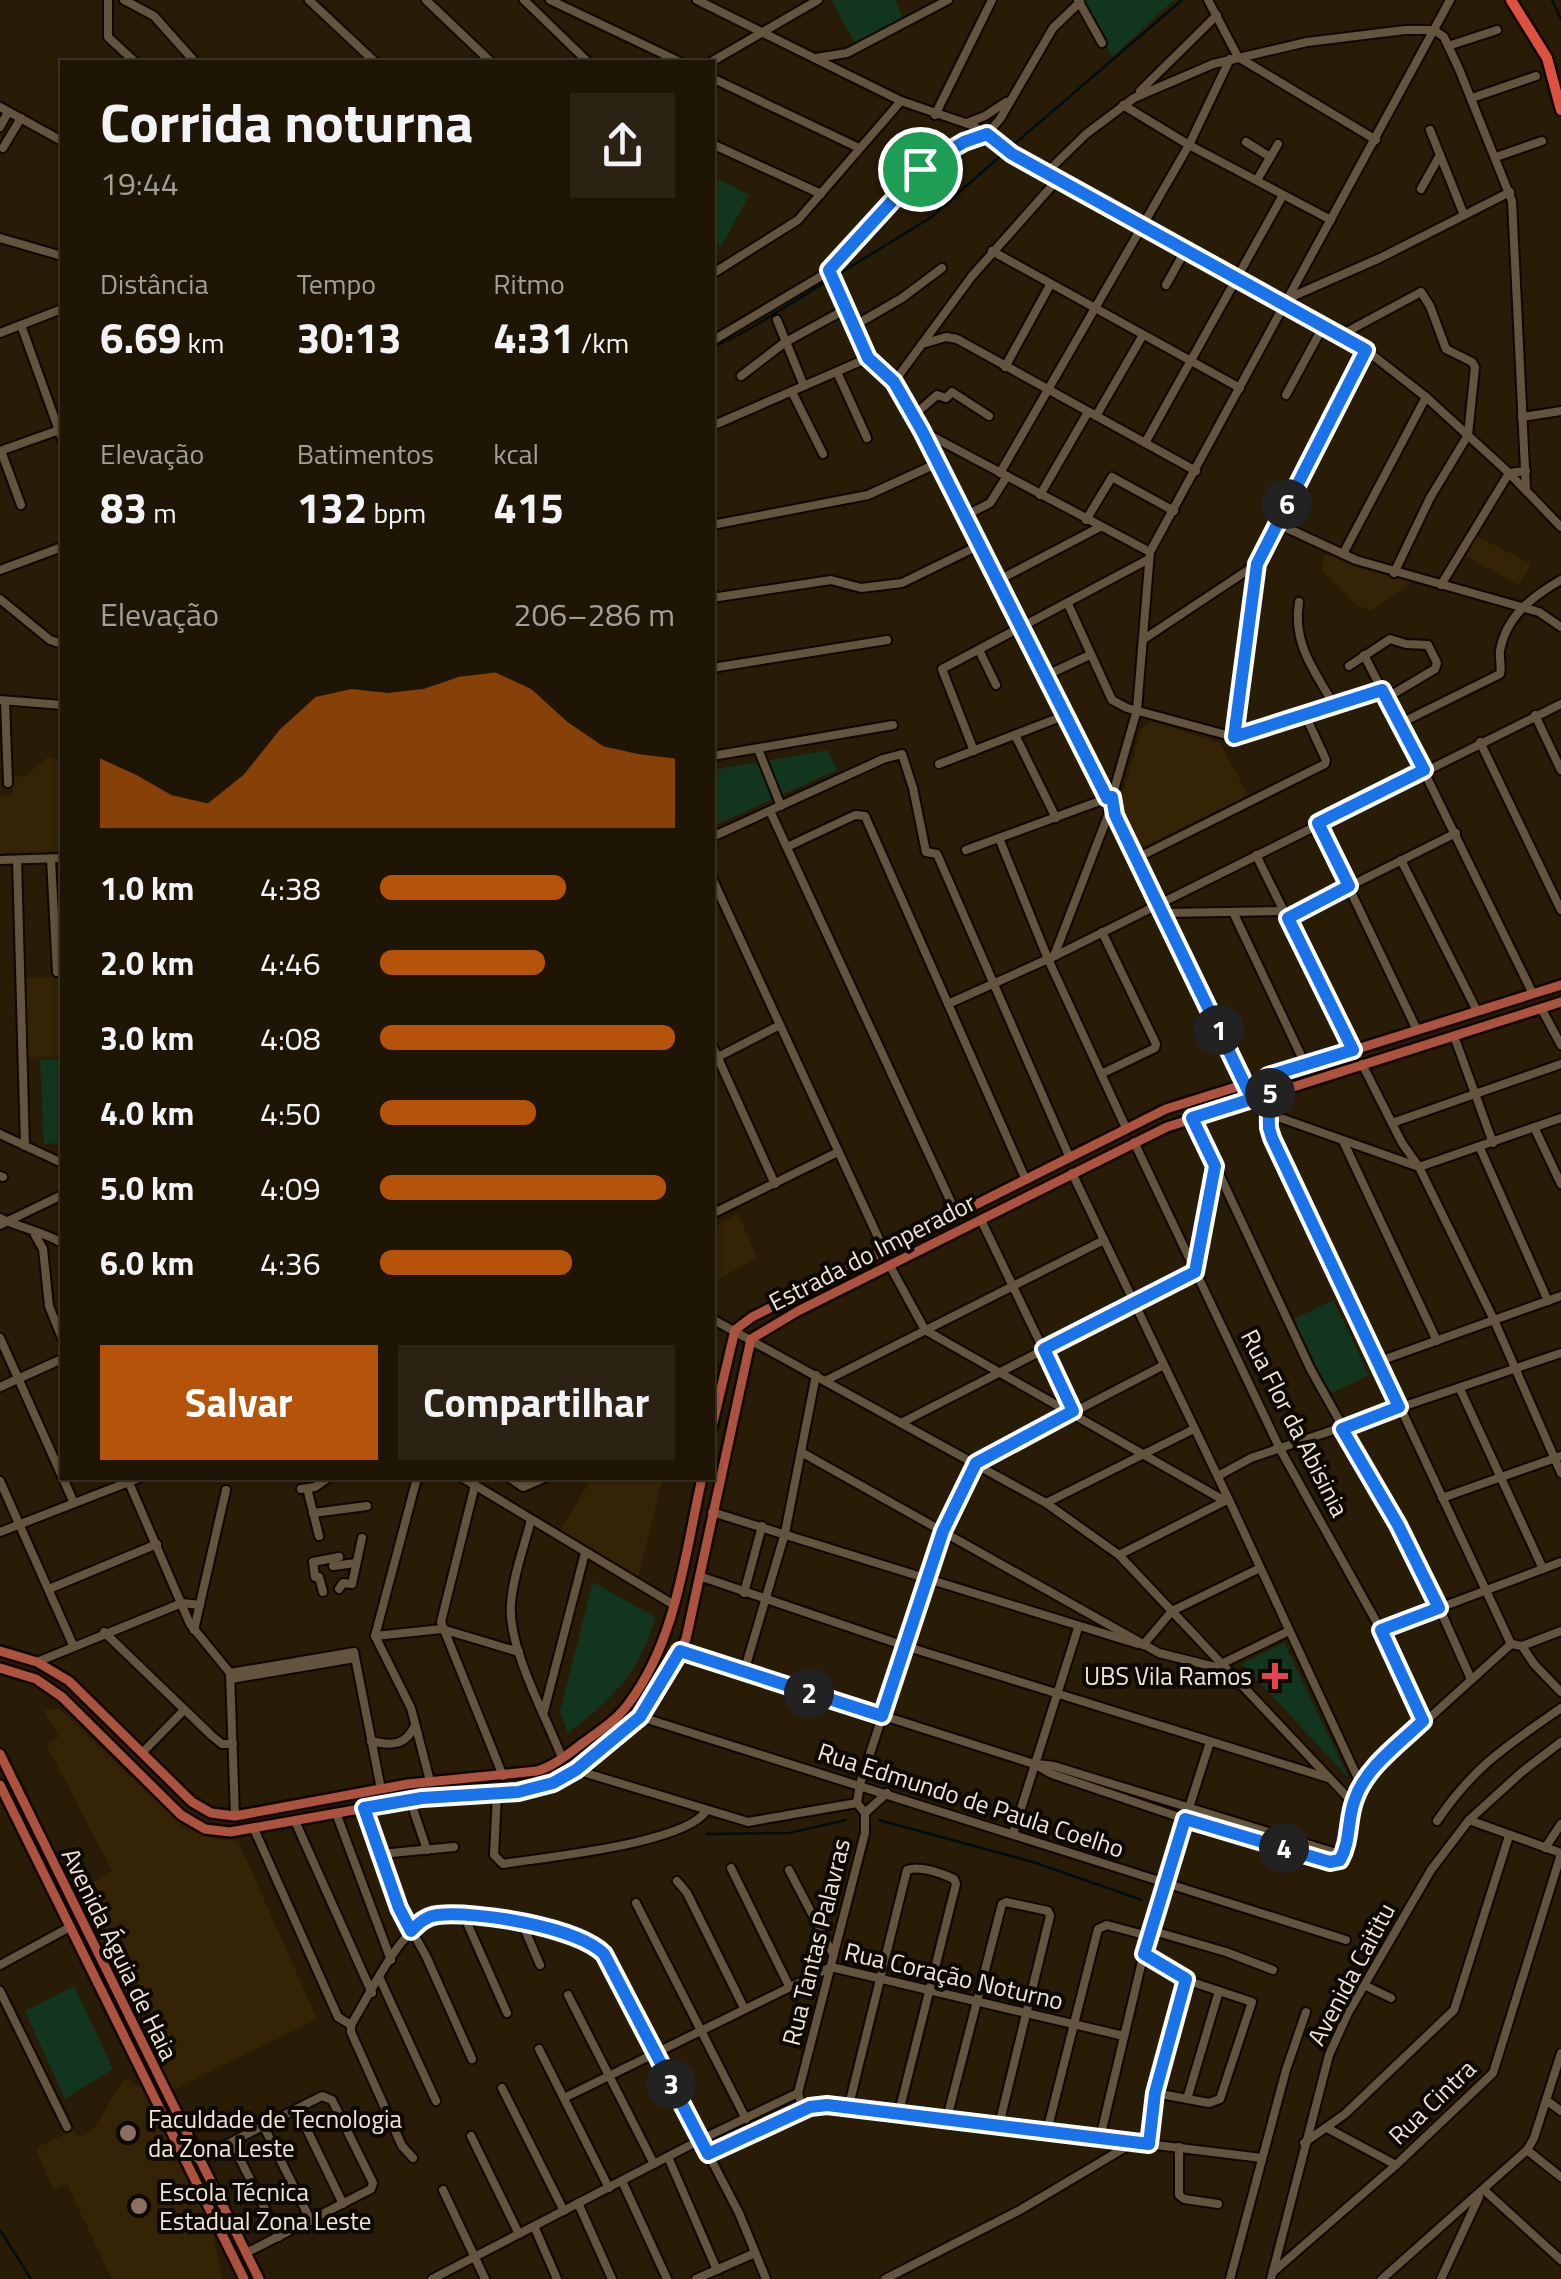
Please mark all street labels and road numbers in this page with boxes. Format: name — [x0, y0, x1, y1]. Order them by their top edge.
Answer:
street label: Estrada do Imperador — [762, 1183, 982, 1321]
street label: Rua Flor da Abisinia — [1231, 1323, 1359, 1524]
street label: Rua Edmundo de Paula Coelho — [813, 1732, 1129, 1868]
street label: Rua Tantas Palavras — [772, 1835, 860, 2049]
street label: Avenida Águia de Haia — [52, 1841, 188, 2067]
street label: Avenida Caititu — [1297, 1896, 1405, 2052]
street label: Rua Coração Noturno — [841, 1932, 1067, 2020]
street label: Rua Cintra — [1380, 2050, 1485, 2154]

